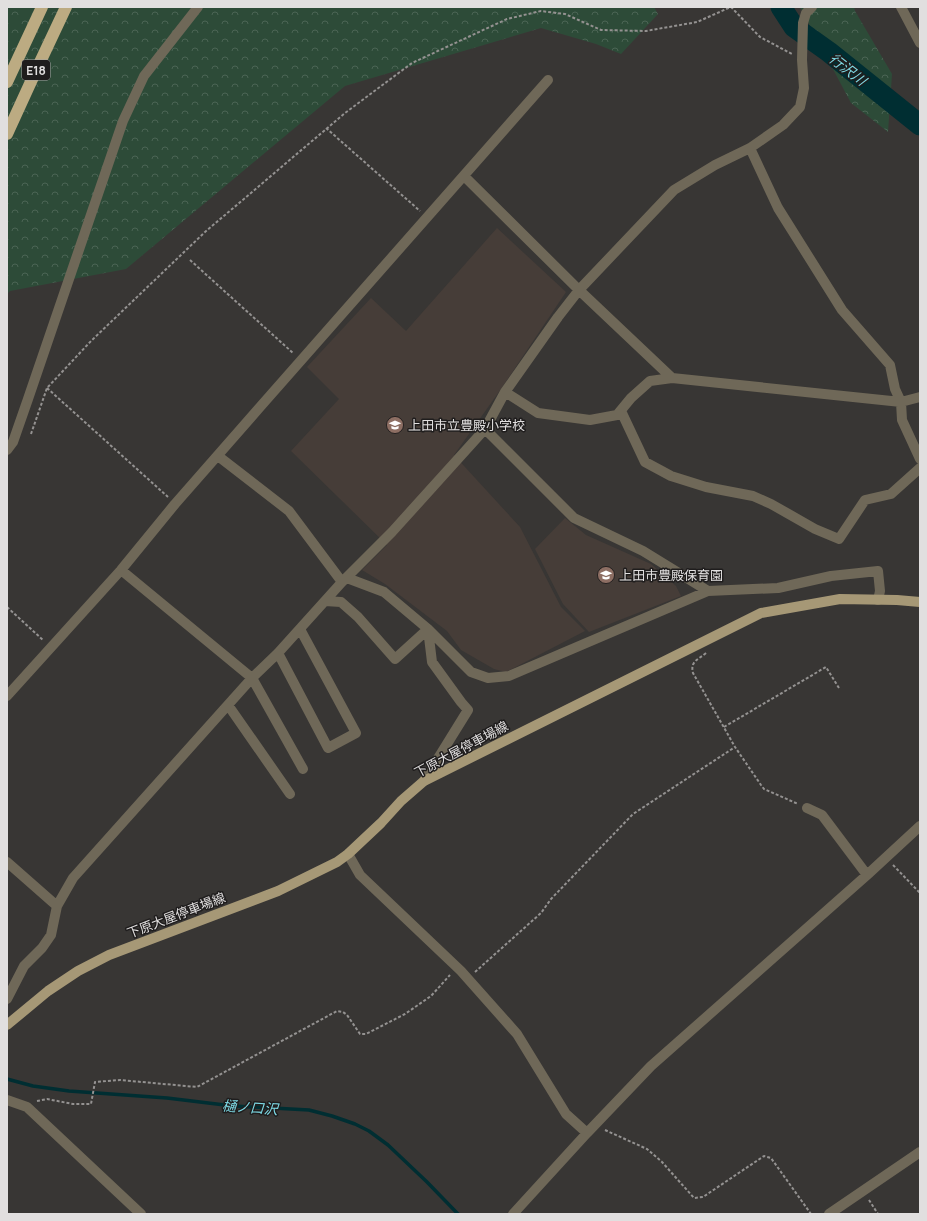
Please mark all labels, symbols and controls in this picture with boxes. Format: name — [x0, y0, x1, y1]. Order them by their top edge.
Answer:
water label: 行沢川 — [826, 49, 872, 91]
road number: E18 — [22, 60, 50, 80]
school or university icon: 上田市立豊殿小学校 — [385, 415, 405, 435]
place label: 上田市立豊殿小学校 — [408, 416, 525, 434]
school or university icon: 上田市豊殿保育園 — [596, 565, 616, 585]
place label: 上田市豊殿保育園 — [619, 566, 723, 584]
street label: 下原大屋停車場線 — [411, 717, 511, 781]
street label: 下原大屋停車場線 — [124, 888, 228, 942]
water label: 樋ノ口沢 — [221, 1096, 281, 1119]

